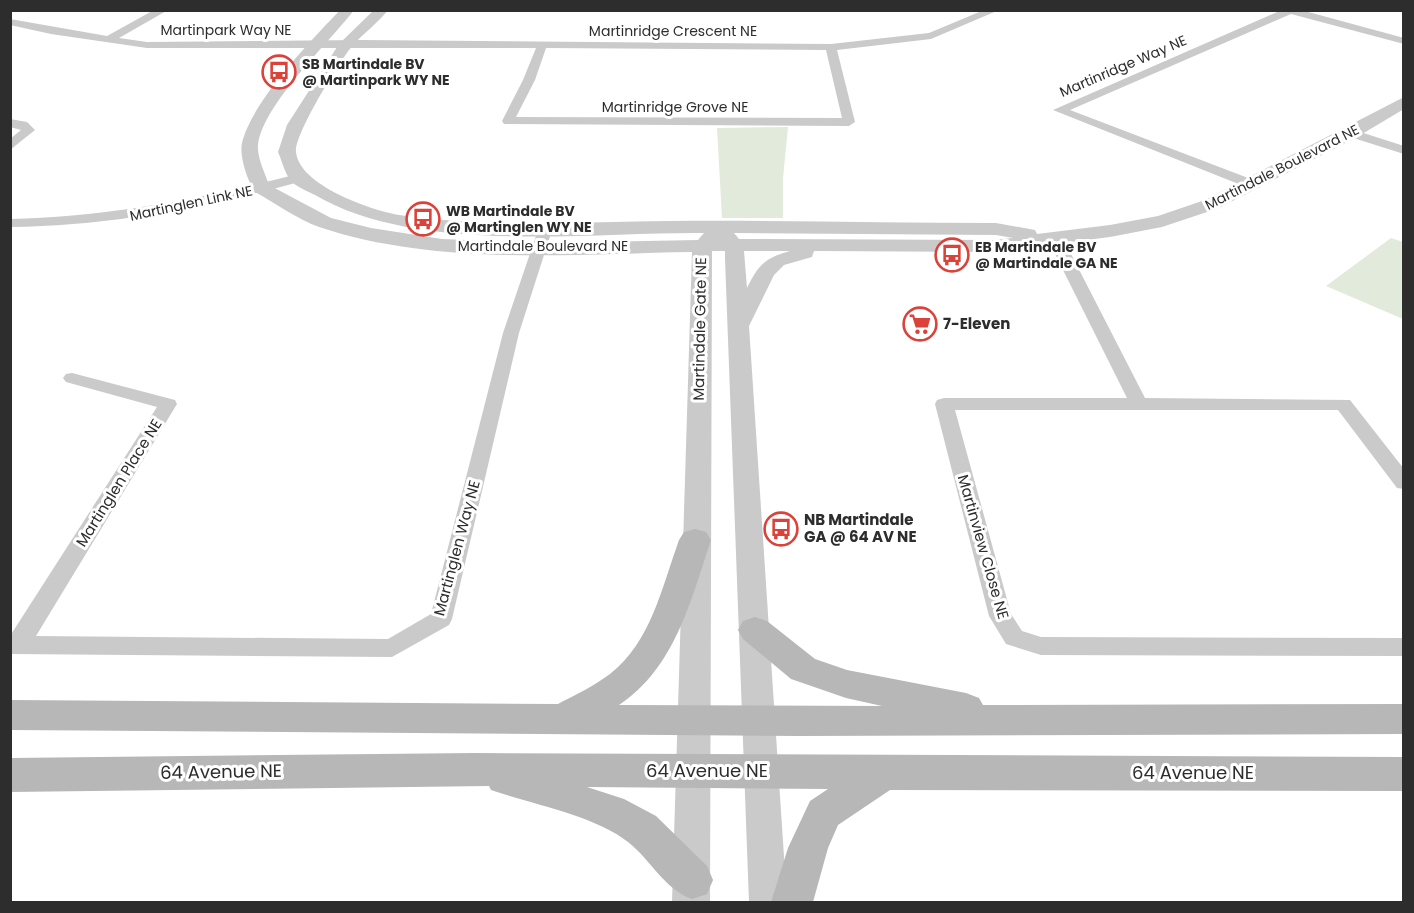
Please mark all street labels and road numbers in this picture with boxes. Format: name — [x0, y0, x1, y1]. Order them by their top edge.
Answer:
street label: Martinpark Way NE — [160, 20, 292, 40]
street label: Martinridge Crescent NE — [589, 21, 757, 41]
street label: Martinridge Way NE — [1056, 30, 1190, 102]
street label: Martinridge Grove NE — [602, 97, 748, 117]
street label: Martindale Boulevard NE — [1202, 119, 1362, 215]
street label: Martinglen Link NE — [128, 180, 254, 226]
street label: Martindale Boulevard NE — [458, 236, 628, 256]
street label: Martindale Gate NE — [688, 257, 711, 401]
street label: Martinglen Place NE — [71, 415, 167, 551]
street label: Martinview Close NE — [953, 472, 1014, 622]
street label: Martinglen Way NE — [428, 478, 485, 618]
street label: 64 Avenue NE — [160, 758, 282, 785]
street label: 64 Avenue NE — [646, 758, 768, 783]
street label: 64 Avenue NE — [1132, 760, 1254, 785]

